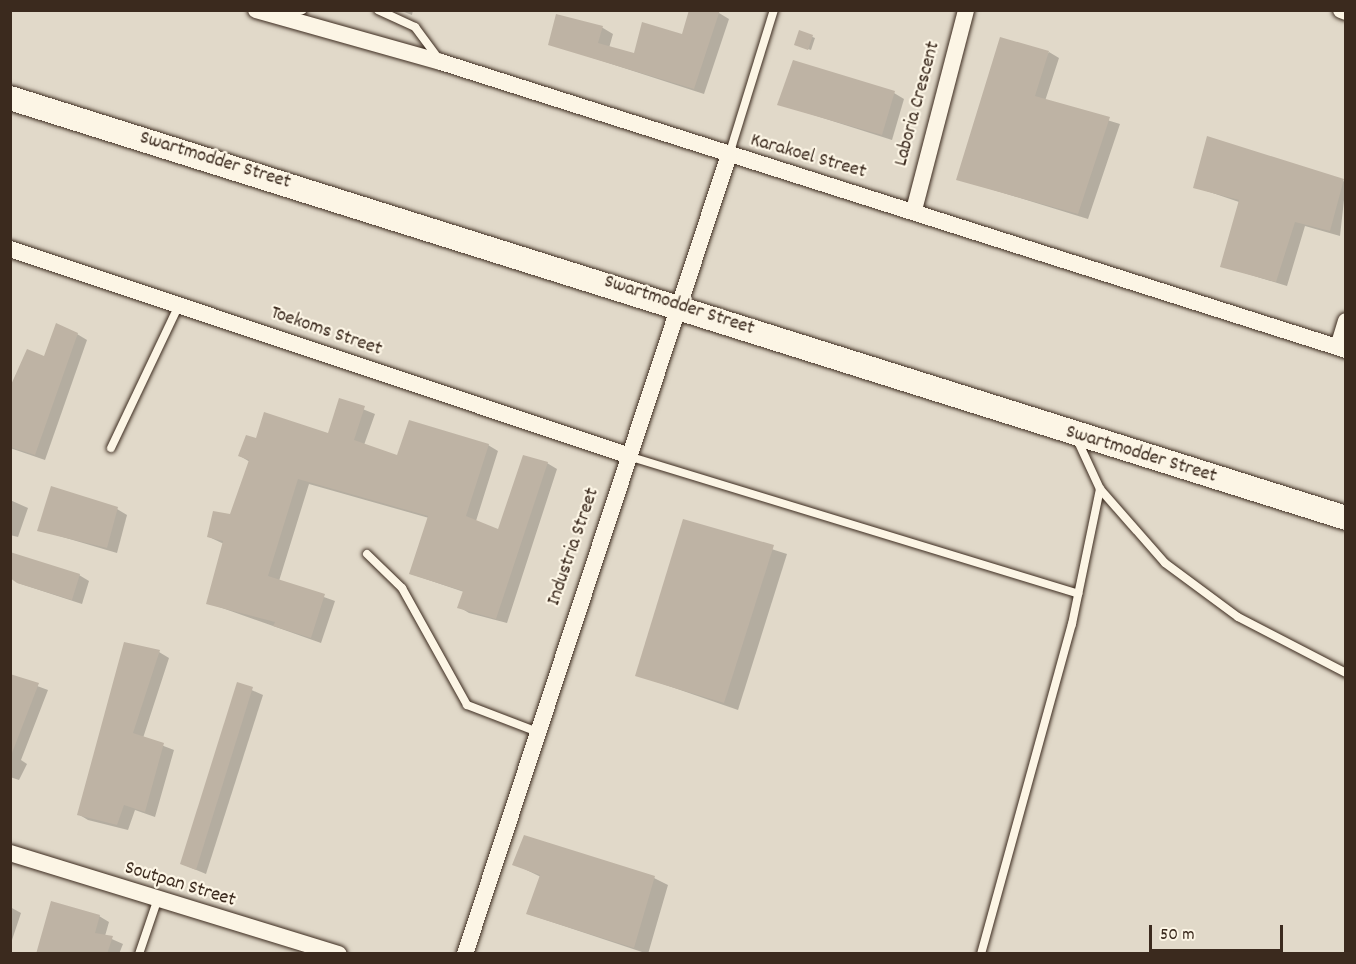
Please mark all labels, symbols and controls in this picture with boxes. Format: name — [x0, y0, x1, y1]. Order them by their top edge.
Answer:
street label: Laboria Crescent — [890, 39, 946, 169]
street label: Swartmodder Street — [137, 127, 293, 195]
street label: Karakoel Street — [747, 129, 869, 185]
street label: Swartmodder Street — [601, 270, 757, 342]
street label: Toekoms Street — [267, 302, 385, 362]
street label: Swartmodder Street — [1063, 421, 1219, 489]
street label: Industria Street — [543, 485, 605, 609]
street label: Soutpan Street — [122, 857, 238, 913]
scale bar — [1152, 913, 1286, 951]
text: 50 m — [1160, 923, 1195, 948]

